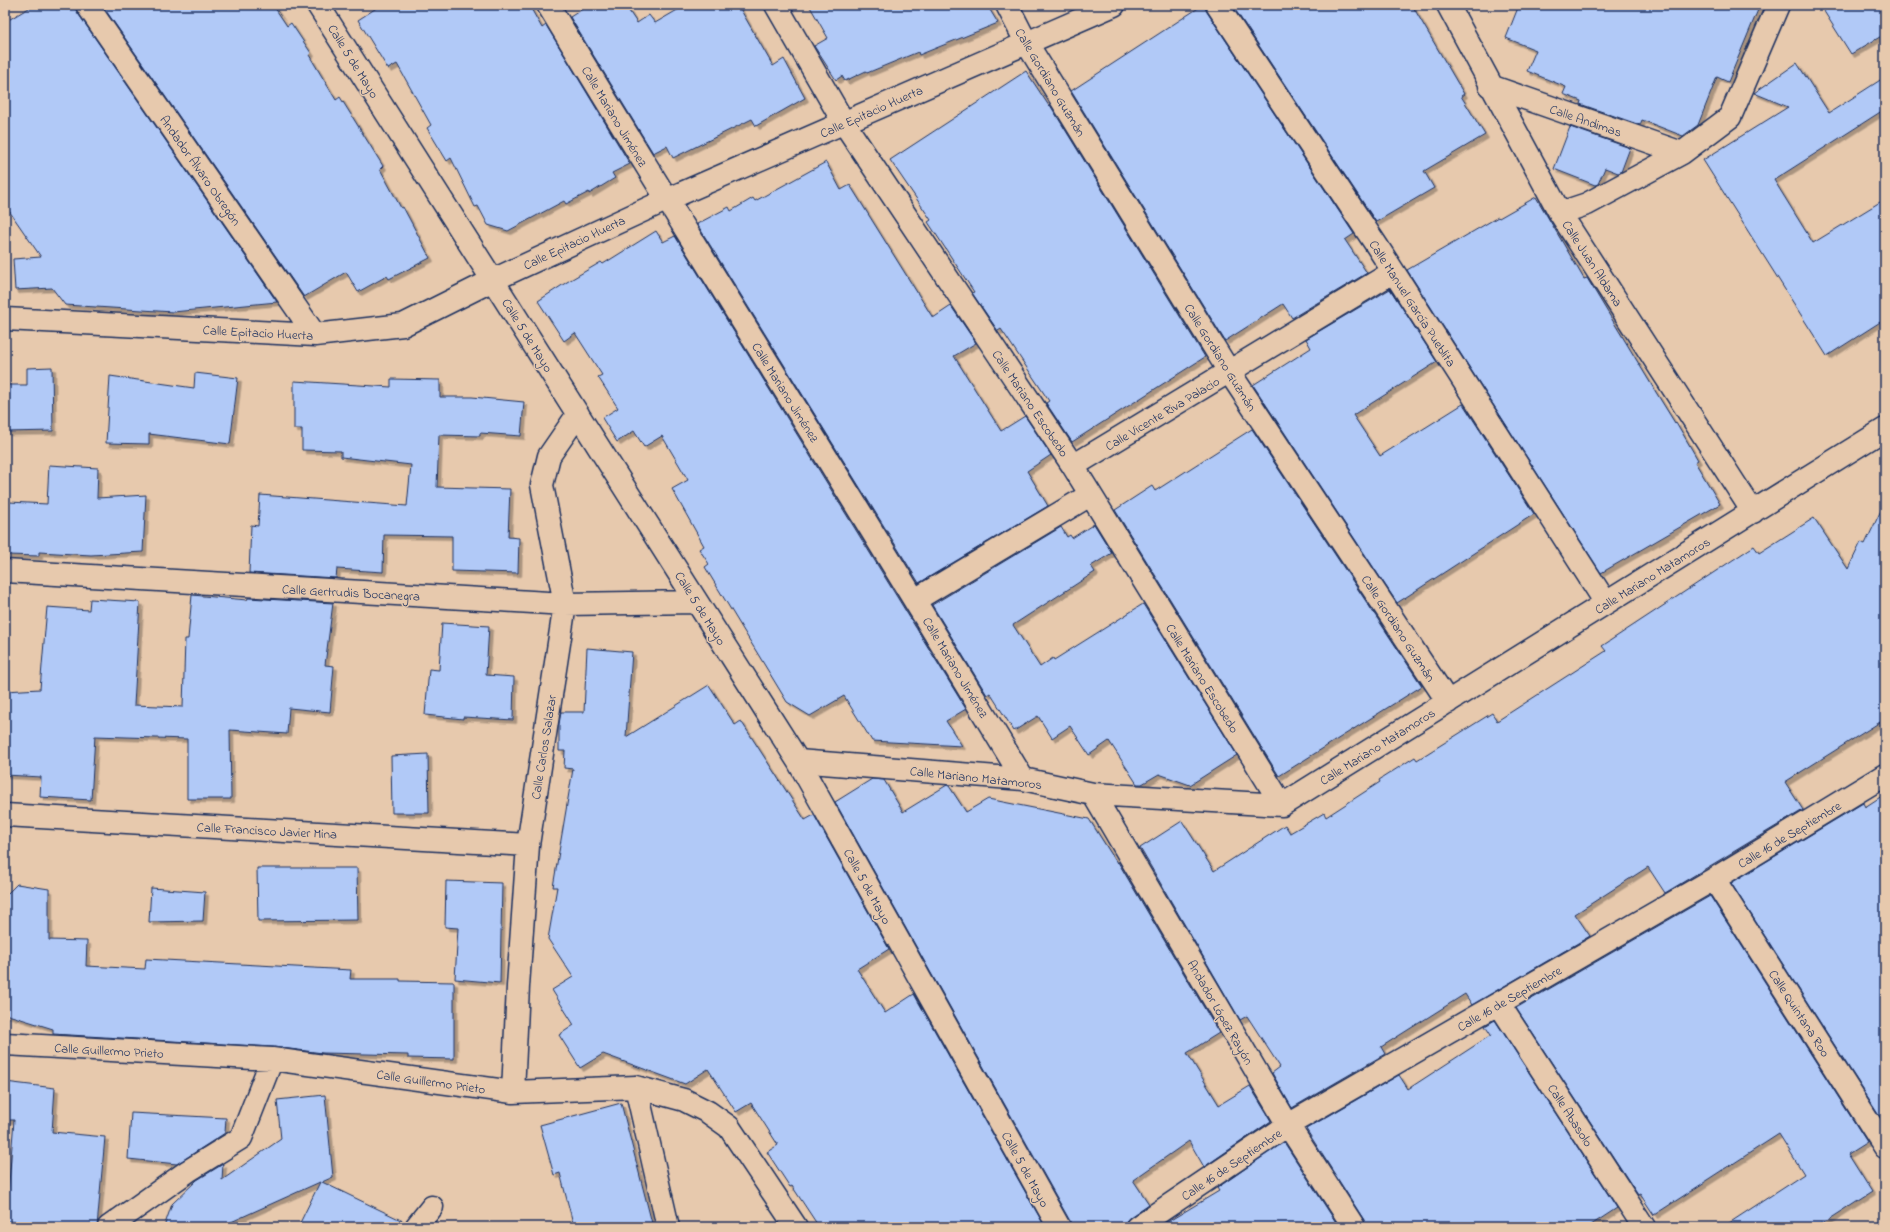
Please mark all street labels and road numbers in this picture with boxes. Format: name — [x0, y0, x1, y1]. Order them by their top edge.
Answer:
street label: Calle 5 de Mayo — [322, 21, 383, 103]
street label: Calle Gordiano Guzmán — [1010, 25, 1090, 141]
street label: Calle Mariano Jiménez — [576, 63, 652, 171]
street label: Calle Epitacio Huerta — [817, 81, 926, 144]
street label: Calle Andimas — [1547, 100, 1625, 143]
street label: Andador Álvaro Obregón — [154, 112, 245, 230]
street label: Calle Epitacio Huerta — [521, 211, 629, 275]
street label: Calle Juan Aldama — [1557, 217, 1627, 311]
street label: Calle Manuel García Pueblita — [1364, 237, 1460, 371]
street label: Calle 5 de Mayo — [496, 295, 557, 377]
street label: Calle Gordiano Guzmán — [1179, 300, 1261, 415]
street label: Calle Epitacio Huerta — [202, 321, 314, 346]
street label: Calle Mariano Jiménez — [746, 339, 823, 447]
street label: Calle Mariano Escobedo — [987, 346, 1073, 461]
street label: Calle Vicente Riva Palacio — [1102, 372, 1224, 456]
street label: Calle Mariano Matamoros — [1591, 533, 1714, 620]
street label: Calle 5 de Mayo — [669, 568, 730, 650]
street label: Calle Gordiano Guzmán — [1356, 572, 1439, 686]
street label: Calle Gertrudis Bocanegra — [281, 580, 421, 608]
street label: Calle Mariano Jiménez — [917, 614, 993, 722]
street label: Calle Mariano Escobedo — [1160, 620, 1243, 737]
street label: Calle Carlos Salazar — [527, 693, 562, 801]
street label: Calle Mariano Matamoros — [1316, 704, 1439, 791]
street label: Calle Mariano Matamoros — [909, 762, 1043, 795]
street label: Calle 16 de Septiembre — [1734, 797, 1845, 874]
street label: Calle Francisco Javier Mina — [196, 818, 338, 845]
street label: Calle 5 de Mayo — [837, 845, 895, 929]
street label: Andador López Rayón — [1181, 957, 1257, 1069]
street label: Calle 16 de Septiembre — [1454, 962, 1566, 1037]
street label: Calle Quintana Roo — [1763, 966, 1834, 1061]
street label: Calle Guillermo Prieto — [54, 1039, 165, 1064]
street label: Calle Guillermo Prieto — [375, 1065, 487, 1100]
street label: Calle Abasolo — [1542, 1081, 1597, 1151]
street label: Calle 16 de Septiembre — [1178, 1124, 1286, 1206]
street label: Calle 5 de Mayo — [995, 1128, 1053, 1212]

